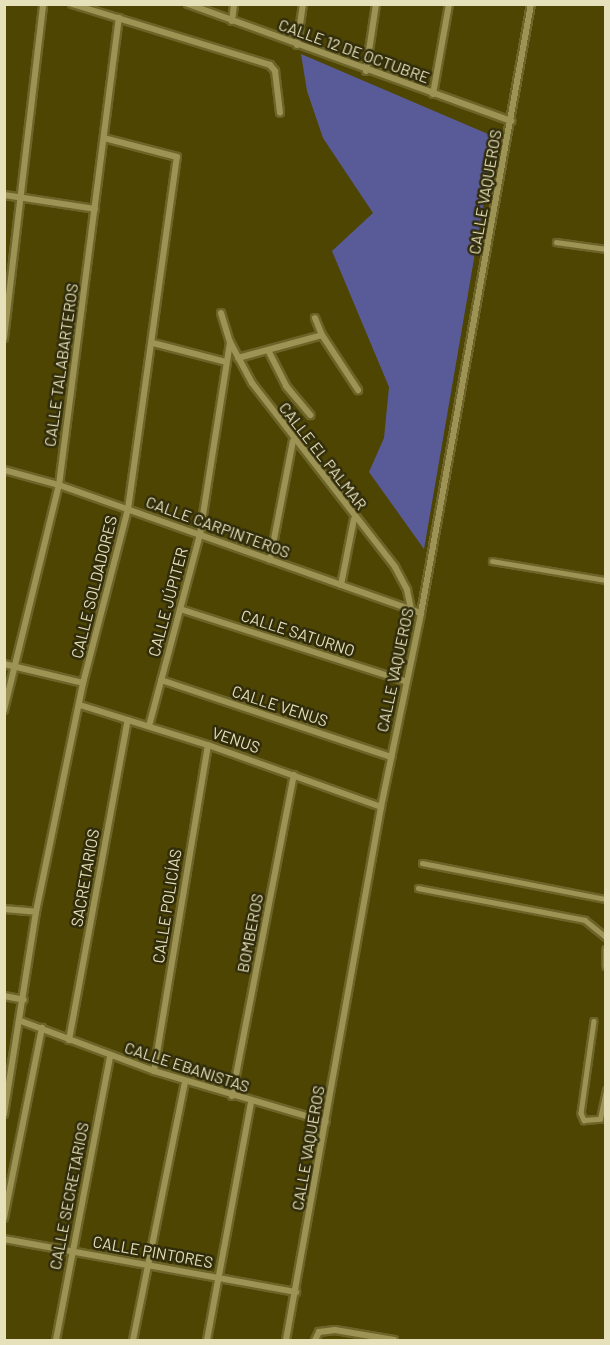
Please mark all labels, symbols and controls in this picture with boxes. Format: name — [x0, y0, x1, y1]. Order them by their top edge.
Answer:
street label: CALLE 12 DE OCTUBRE — [276, 15, 432, 87]
street label: CALLE VAQUEROS — [465, 128, 505, 256]
street label: CALLE TALABARTEROS — [40, 282, 82, 448]
street label: CALLE EL PALMAR — [275, 398, 371, 514]
street label: CALLE CARPINTEROS — [143, 492, 293, 562]
street label: CALLE SOLDADORES — [67, 514, 121, 660]
street label: CALLE JÚPITER — [144, 545, 192, 659]
street label: CALLE SATURNO — [239, 606, 357, 660]
street label: CALLE VAQUEROS — [372, 606, 418, 734]
street label: CALLE VENUS — [230, 681, 330, 731]
street label: VENUS — [210, 723, 262, 757]
street label: SACRETARIOS — [67, 827, 103, 929]
street label: CALLE POLICÍAS — [148, 847, 186, 965]
street label: BOMBEROS — [233, 892, 267, 974]
street label: CALLE EBANISTAS — [122, 1038, 252, 1096]
street label: CALLE VAQUEROS — [288, 1084, 328, 1212]
street label: CALLE SECRETARIOS — [45, 1121, 93, 1271]
street label: CALLE PINTORES — [91, 1232, 215, 1272]

